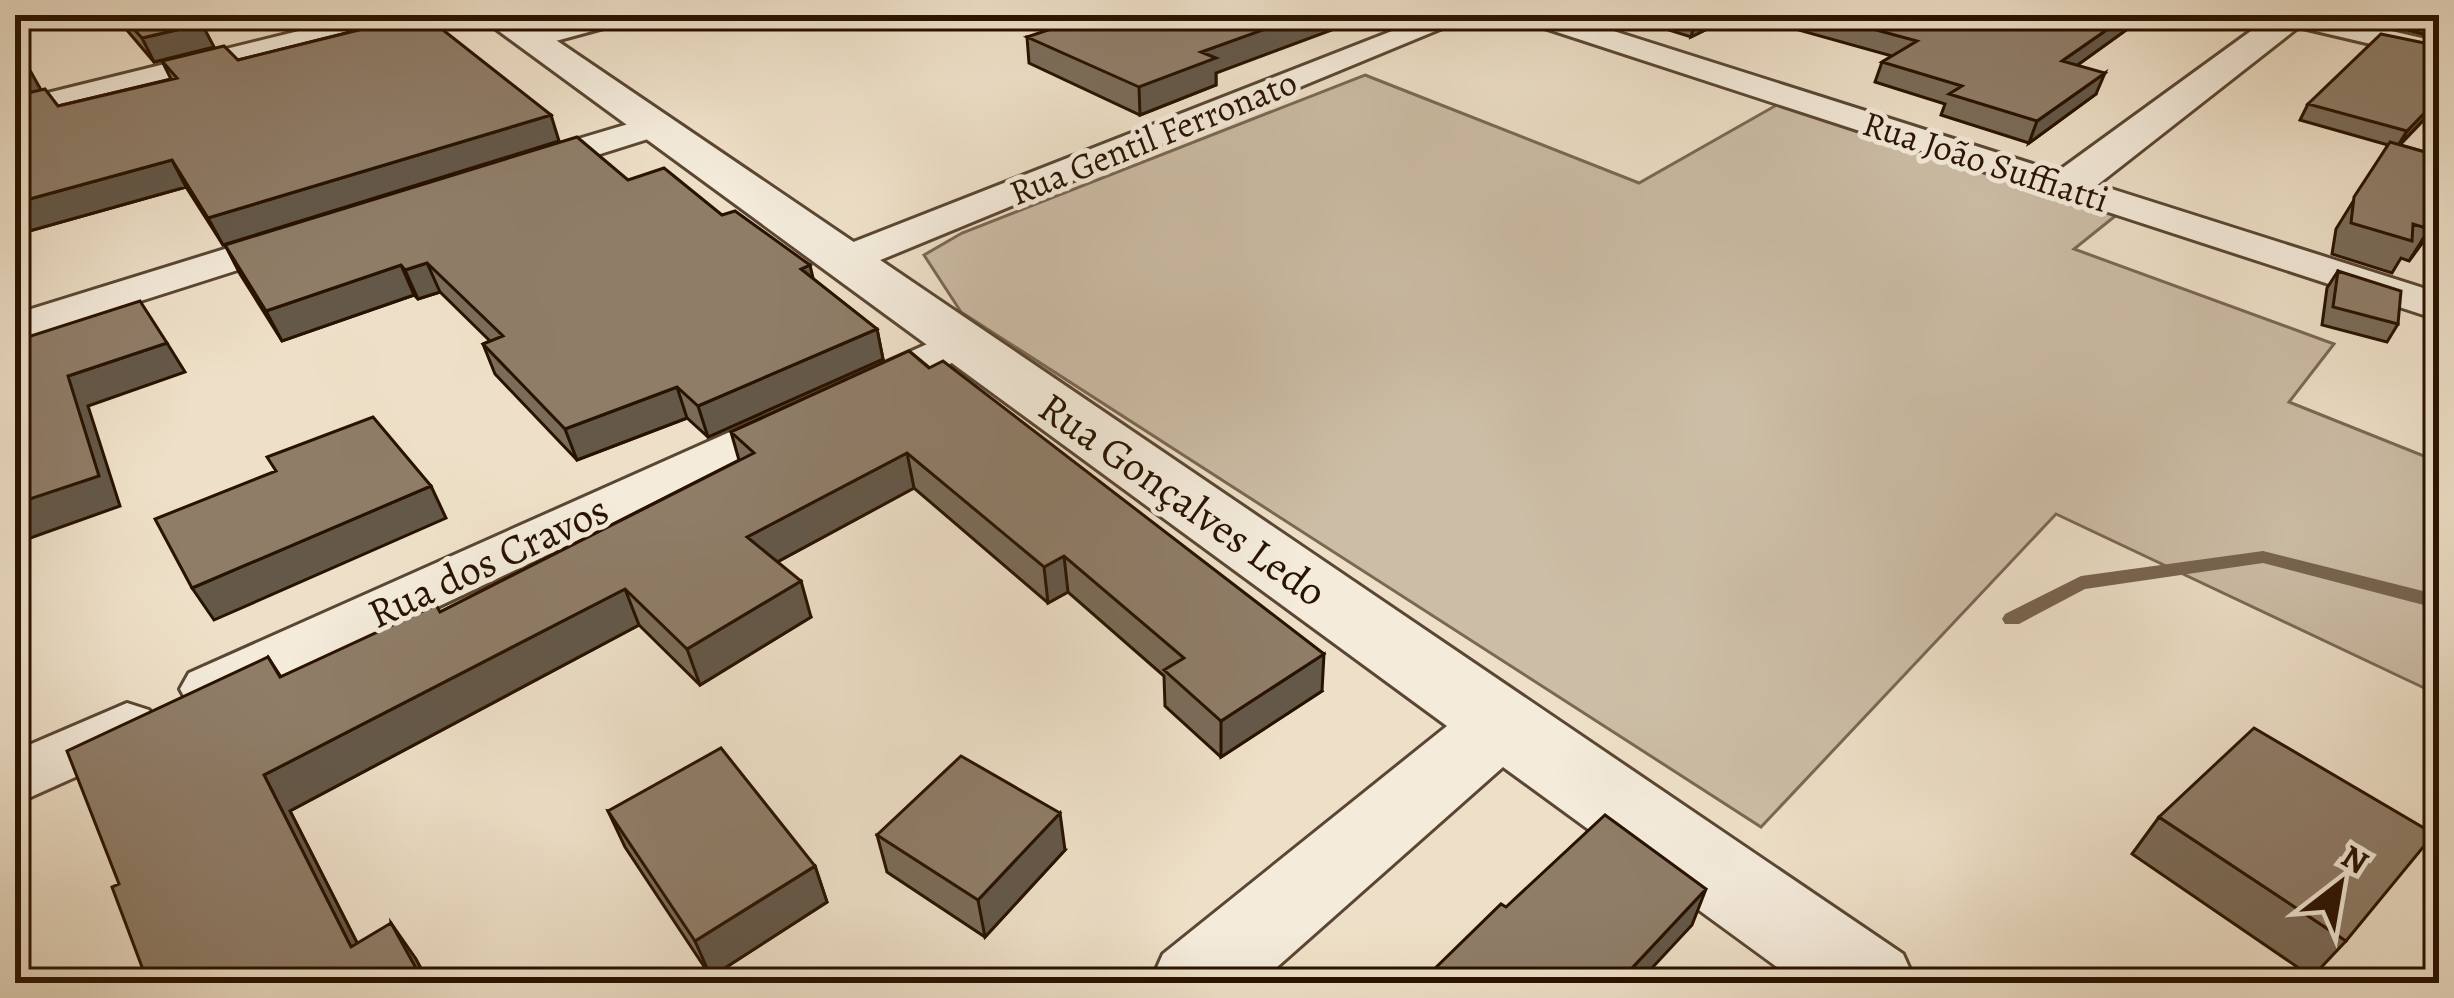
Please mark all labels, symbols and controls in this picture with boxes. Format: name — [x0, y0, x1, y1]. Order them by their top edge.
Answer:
street label: Rua Gentil Ferronato — [1002, 57, 1304, 217]
street label: Rua João Suffiatti — [1857, 98, 2115, 224]
street label: Rua Gonçalves Ledo — [1028, 378, 1338, 620]
street label: Rua dos Cravos — [358, 480, 618, 642]
north arrow — [2280, 824, 2400, 944]
text: N — [2333, 833, 2377, 884]

